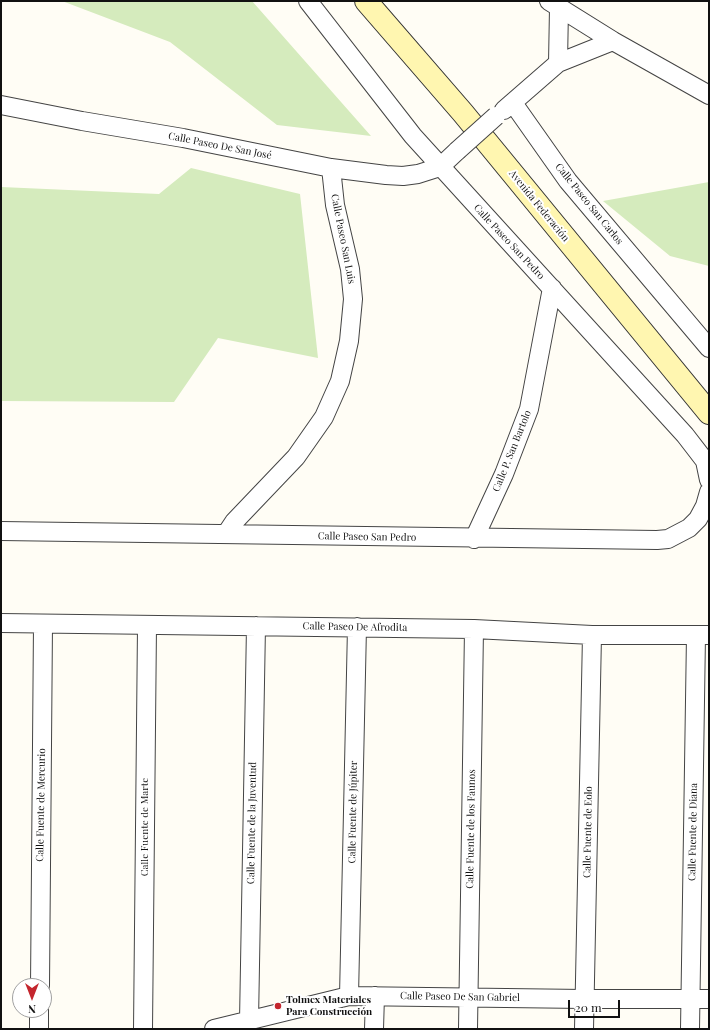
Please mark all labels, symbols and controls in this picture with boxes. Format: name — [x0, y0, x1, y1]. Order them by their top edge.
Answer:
street label: Calle Paseo De San José — [167, 130, 273, 162]
street label: Calle Paseo San Carlos — [553, 161, 625, 247]
street label: Avenida Federación — [507, 168, 571, 244]
street label: Calle Paseo San Luis — [328, 193, 358, 285]
street label: Calle Paseo San Pedro — [471, 202, 547, 282]
street label: Calle P. San Bartolo — [490, 408, 534, 494]
street label: Calle Paseo San Pedro — [318, 530, 416, 544]
street label: Calle Paseo De Afrodita — [303, 620, 407, 634]
street label: Calle Fuente de Mercurio — [34, 748, 48, 862]
street label: Calle Fuente de Júpiter — [346, 761, 360, 863]
street label: Calle Fuente de la Juventud — [245, 762, 259, 884]
street label: Calle Fuente de los Faunos — [464, 769, 478, 889]
street label: Calle Fuente de Marte — [139, 778, 151, 876]
street label: Calle Fuente de Diana — [686, 783, 700, 881]
street label: Calle Fuente de Eolo — [581, 786, 595, 878]
north arrow — [12, 978, 52, 1018]
street label: Calle Paseo De San Gabriel — [400, 990, 520, 1004]
scale bar — [570, 992, 622, 1018]
place label: Tolmex Materiales Para Construcción — [286, 994, 372, 1018]
text: 20 m — [575, 999, 602, 1015]
marker: Tolmex Materiales Para Construcción — [273, 1001, 283, 1011]
text: N — [28, 1002, 36, 1017]

